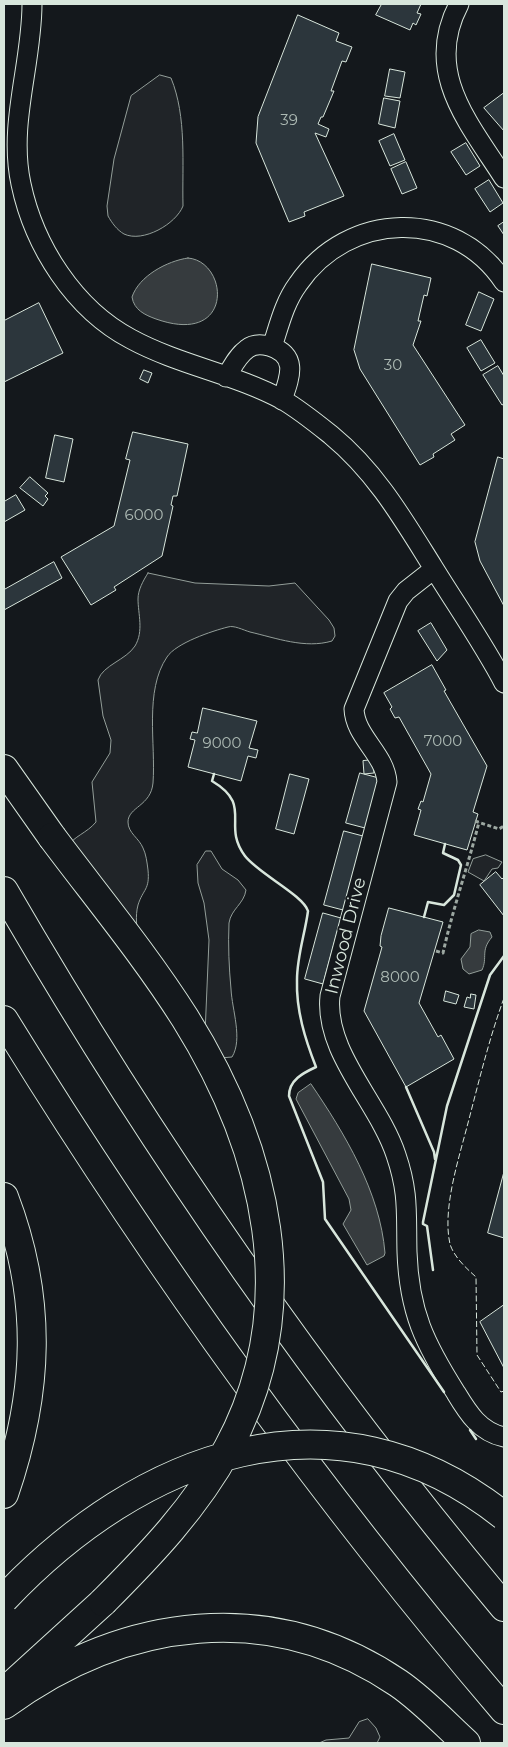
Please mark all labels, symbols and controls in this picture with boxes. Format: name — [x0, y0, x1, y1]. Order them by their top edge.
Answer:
house number: 39 — [280, 112, 298, 130]
house number: 30 — [384, 357, 402, 375]
house number: 6000 — [125, 507, 163, 525]
house number: 7000 — [424, 733, 462, 751]
house number: 9000 — [203, 735, 241, 753]
street label: Inwood Drive — [321, 875, 371, 997]
house number: 8000 — [380, 969, 420, 987]

